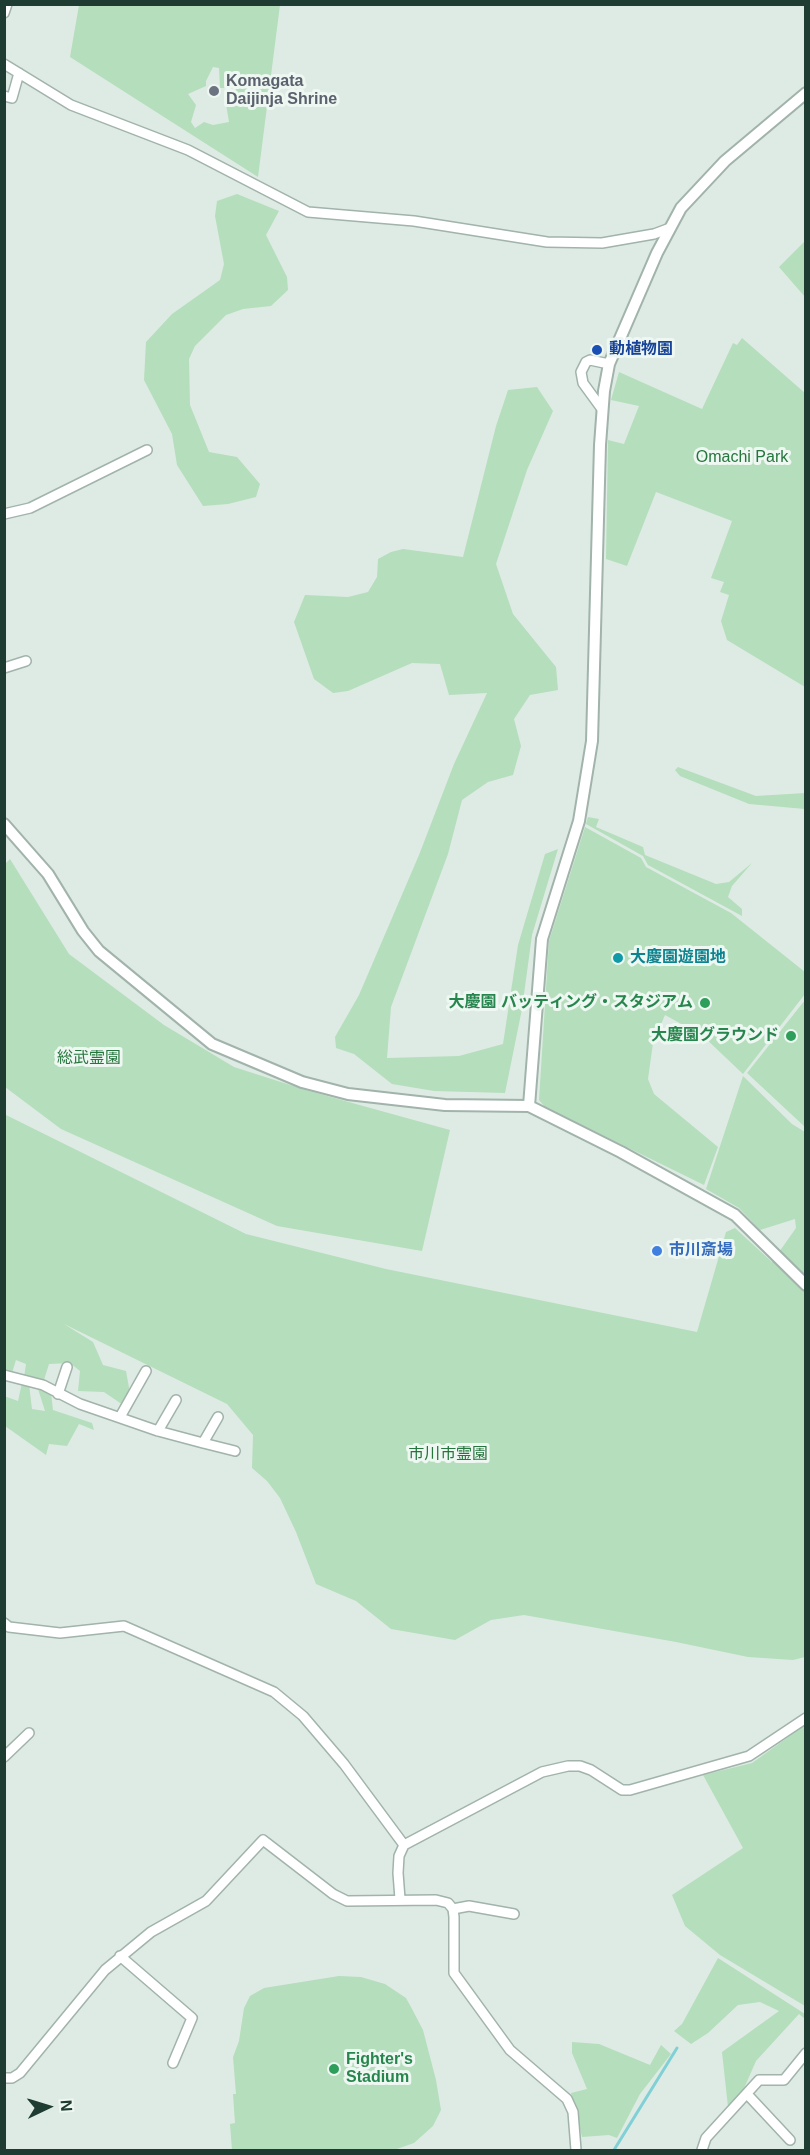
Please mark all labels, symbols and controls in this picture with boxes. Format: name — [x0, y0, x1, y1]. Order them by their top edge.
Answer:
place label: Komagata Daijinja Shrine — [226, 72, 337, 110]
marker: Komagata Daijinja Shrine — [207, 84, 221, 98]
place label: 動植物園 — [609, 340, 673, 360]
marker: 動植物園 — [590, 343, 604, 357]
park label: Omachi Park — [696, 448, 788, 468]
place label: 大慶園遊園地 — [630, 948, 726, 968]
marker: 大慶園遊園地 — [611, 951, 625, 965]
place label: 大慶園 バッティング・スタジアム — [449, 993, 693, 1013]
marker: 大慶園 バッティング・スタジアム — [698, 996, 712, 1010]
place label: 大慶園グラウンド — [651, 1026, 779, 1046]
marker: 大慶園グラウンド — [784, 1029, 798, 1043]
park label: 総武霊園 — [57, 1049, 121, 1069]
place label: 市川斎場 — [669, 1241, 733, 1261]
marker: 市川斎場 — [650, 1244, 664, 1258]
park label: 市川市霊園 — [408, 1445, 488, 1465]
place label: Fighter's Stadium — [346, 2050, 413, 2088]
marker: Fighter's Stadium — [327, 2062, 341, 2076]
north arrow — [18, 2077, 78, 2137]
text: N — [58, 2099, 75, 2112]

